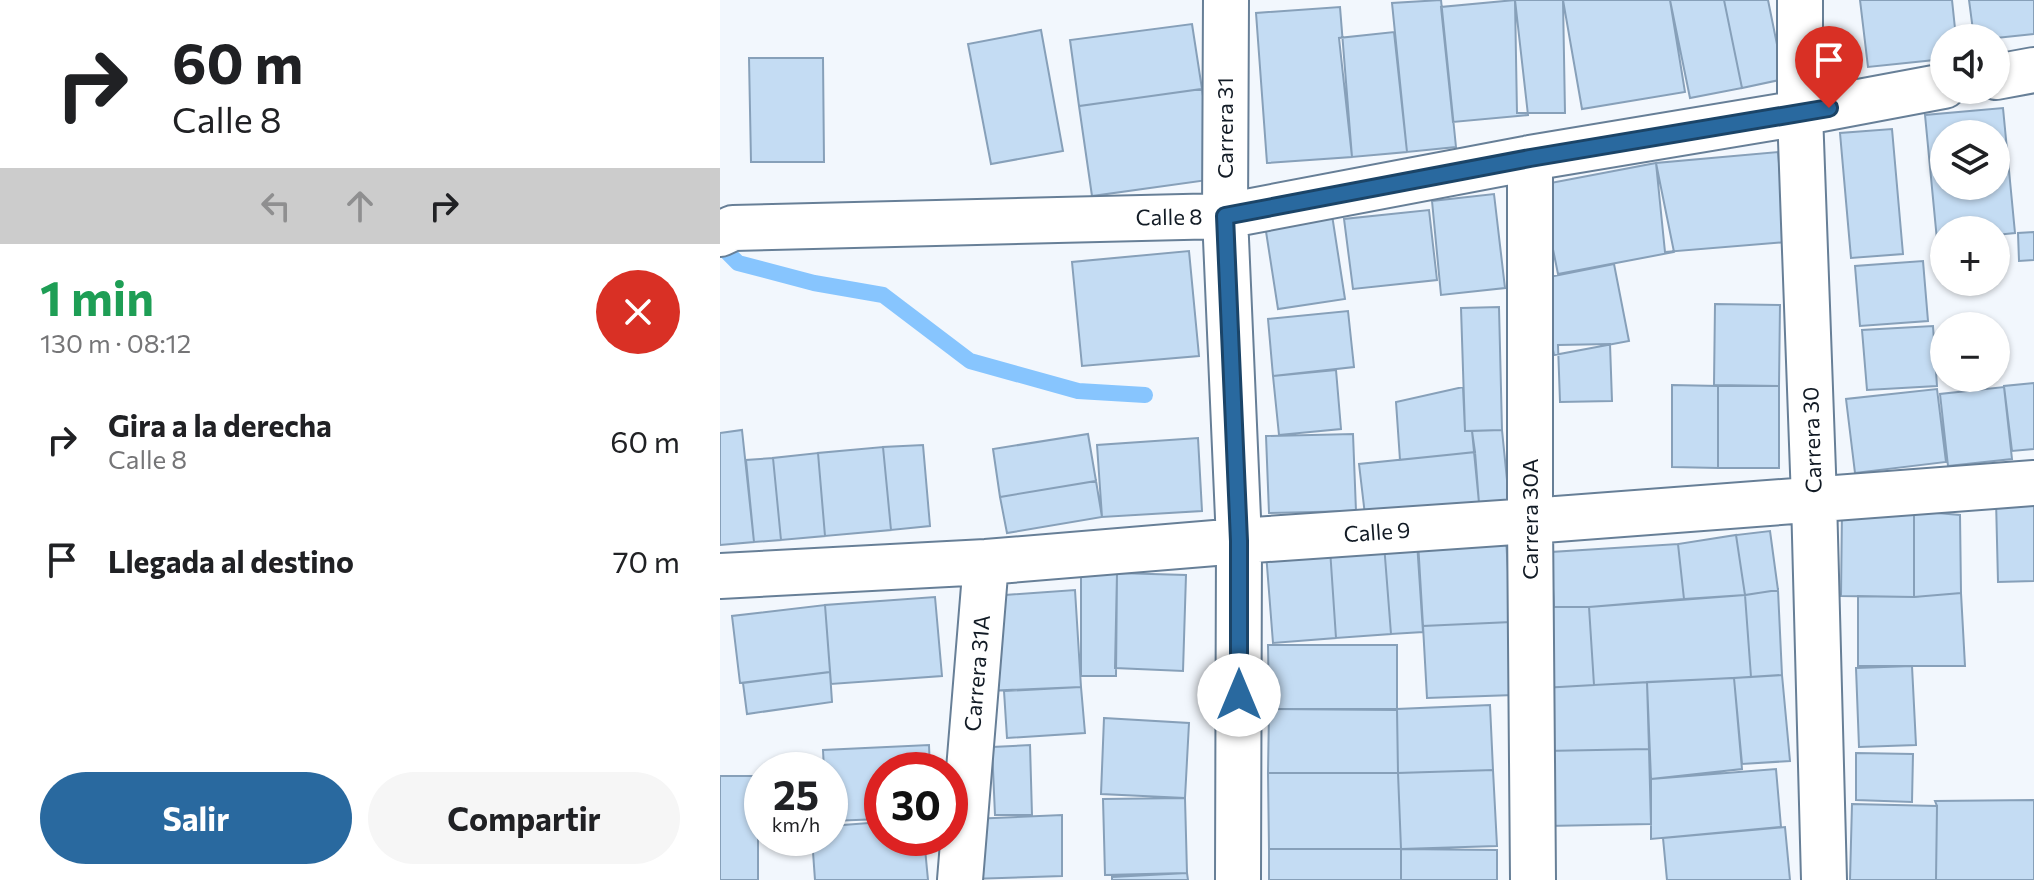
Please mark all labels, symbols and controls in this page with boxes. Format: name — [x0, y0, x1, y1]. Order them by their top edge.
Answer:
map controls — [1930, 24, 2010, 392]
button: sound — [1930, 24, 2010, 104]
pin — [1795, 26, 1863, 108]
text: 60 m — [172, 27, 303, 96]
icon: right — [40, 32, 144, 136]
icon: arrive — [1807, 38, 1851, 82]
street label: Carrera 31 — [1211, 77, 1238, 179]
text: Calle 8 — [172, 96, 282, 140]
button: layers — [1930, 120, 2010, 200]
icon: left — [254, 184, 298, 228]
icon: ahead — [338, 184, 382, 228]
icon: right — [422, 184, 466, 228]
street label: Calle 8 — [1135, 202, 1203, 231]
button: + — [1930, 216, 2010, 296]
text: 1 min — [40, 267, 154, 326]
button: close — [596, 270, 680, 354]
button: − — [1930, 312, 2010, 392]
text: 130 m · 08:12 — [40, 327, 191, 358]
street label: Carrera 30 — [1796, 386, 1827, 494]
text: Gira a la derecha — [108, 406, 332, 443]
icon: right — [40, 418, 84, 462]
text: 60 m — [610, 422, 680, 459]
text: Calle 8 — [108, 443, 187, 474]
street label: Carrera 30A — [1516, 458, 1543, 580]
street label: Calle 9 — [1343, 516, 1411, 547]
icon: arrive — [40, 538, 84, 582]
text: Llegada al destino — [108, 542, 354, 579]
text: 70 m — [613, 542, 680, 579]
street label: Carrera 31A — [958, 614, 995, 732]
position arrow — [1197, 653, 1281, 737]
speed limit sign: 30 — [864, 752, 968, 856]
text: 25 — [773, 769, 819, 818]
button: Salir — [40, 772, 352, 864]
button: Compartir — [368, 772, 680, 864]
text: km/h — [772, 812, 820, 836]

